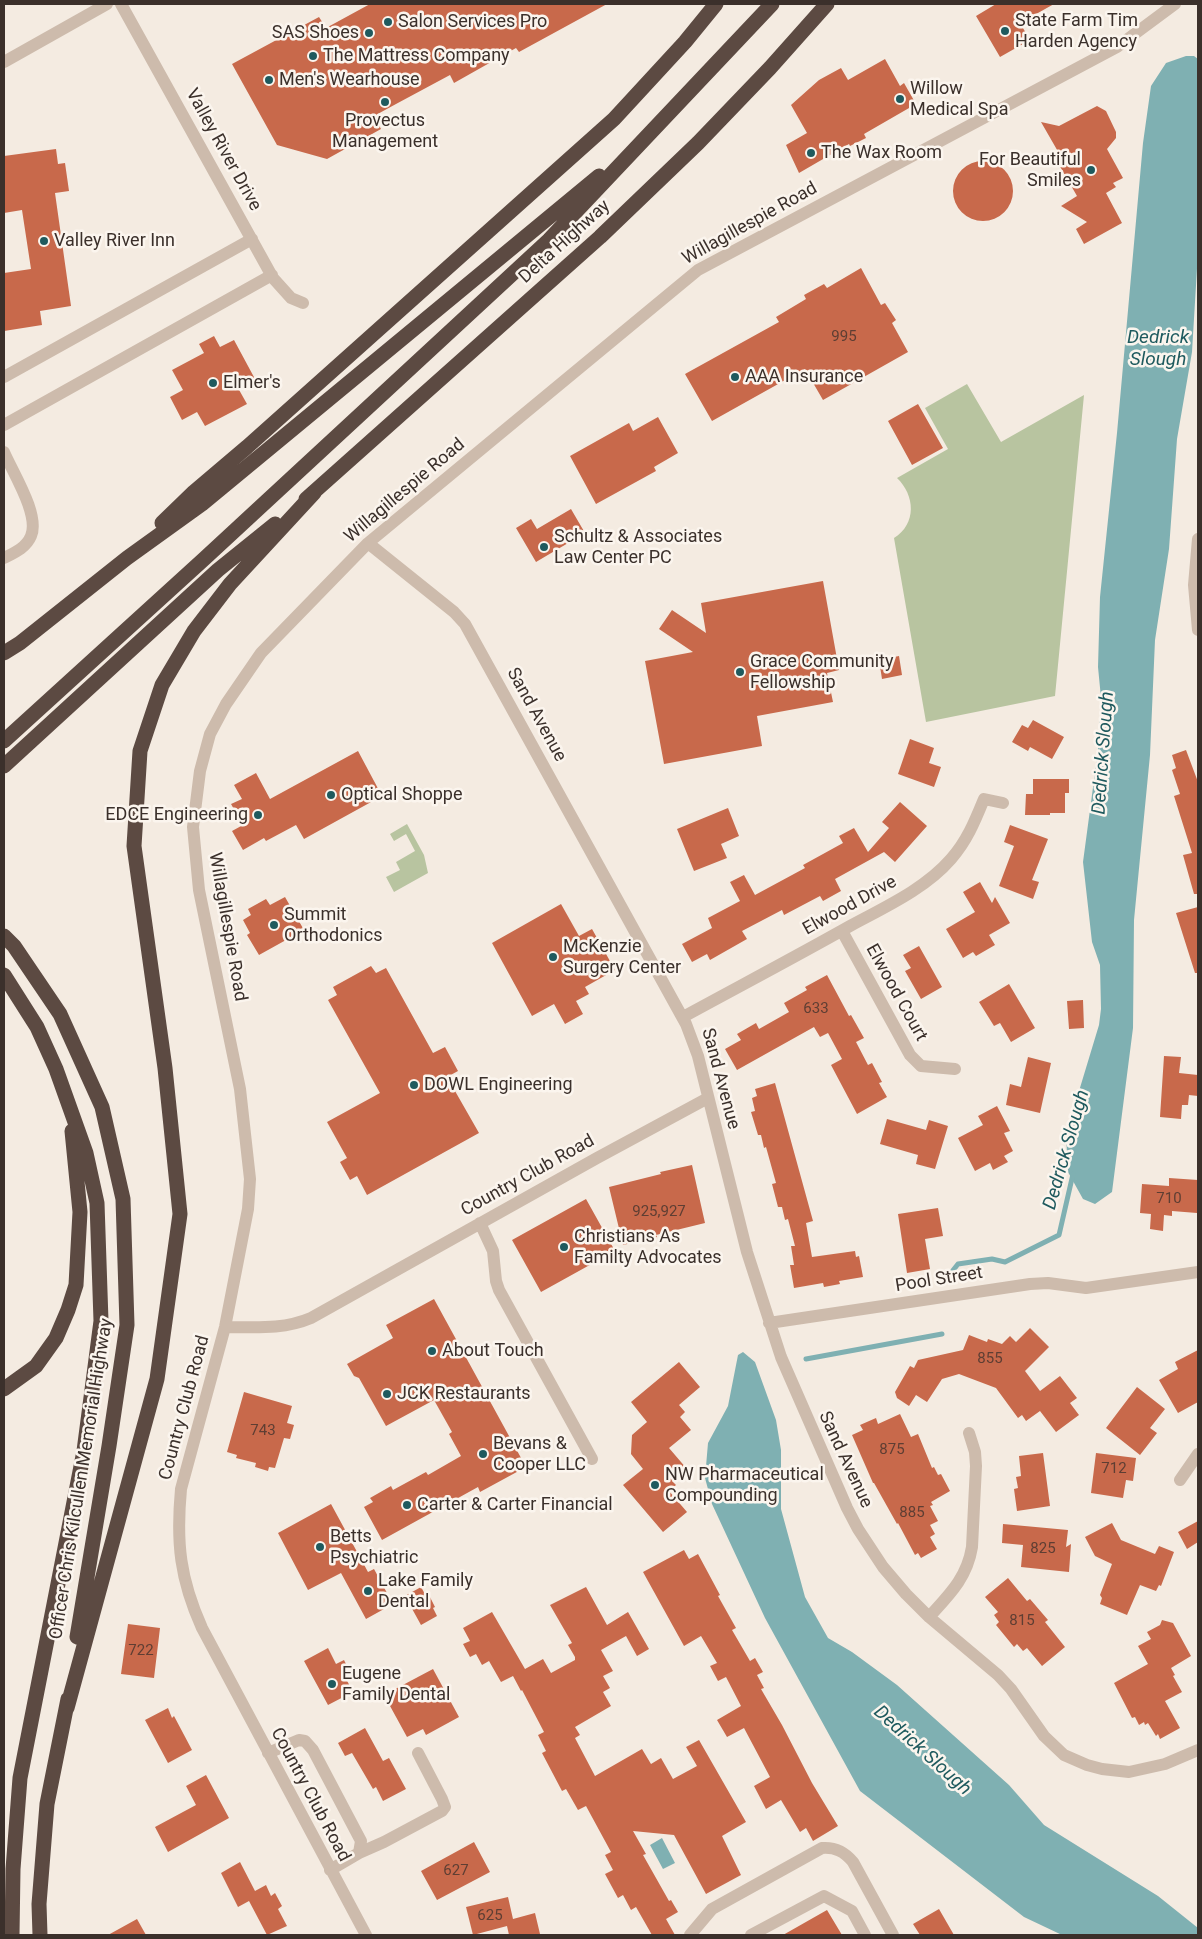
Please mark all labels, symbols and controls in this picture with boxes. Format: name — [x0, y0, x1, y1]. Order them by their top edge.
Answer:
place label: State Farm Tim Harden Agency — [1015, 10, 1138, 52]
place label: Salon Services Pro — [398, 11, 547, 33]
marker: Salon Services Pro — [382, 16, 394, 28]
place label: SAS Shoes — [272, 22, 359, 44]
marker: State Farm Tim Harden Agency — [999, 25, 1011, 37]
marker: SAS Shoes — [363, 27, 375, 39]
place label: The Mattress Company — [323, 45, 510, 67]
marker: The Mattress Company — [307, 50, 319, 62]
place label: Men's Wearhouse — [279, 69, 420, 91]
marker: Men's Wearhouse — [263, 74, 275, 86]
place label: Willow Medical Spa — [910, 78, 1008, 120]
street label: Valley River Drive — [180, 85, 266, 215]
marker: Willow Medical Spa — [894, 93, 906, 105]
marker: Provectus Management — [379, 96, 391, 108]
place label: Provectus Management — [332, 110, 438, 152]
place label: The Wax Room — [821, 142, 942, 164]
marker: The Wax Room — [805, 147, 817, 159]
place label: For Beautiful Smiles — [979, 149, 1081, 192]
marker: For Beautiful Smiles — [1085, 164, 1097, 176]
street label: Willagillespie Road — [679, 178, 821, 270]
street label: Delta Highway — [515, 196, 615, 288]
place label: Valley River Inn — [54, 230, 175, 252]
marker: Valley River Inn — [38, 235, 50, 247]
water label: Dedrick Slough — [1127, 327, 1189, 371]
house number: 995 — [831, 328, 857, 346]
place label: AAA Insurance — [745, 366, 863, 388]
marker: AAA Insurance — [729, 371, 741, 383]
place label: Elmer's — [223, 372, 281, 394]
marker: Elmer's — [207, 377, 219, 389]
street label: Willagillespie Road — [340, 434, 470, 548]
place label: Schultz & Associates Law Center PC — [554, 526, 722, 568]
marker: Schultz & Associates Law Center PC — [538, 541, 550, 553]
place label: Grace Community Fellowship — [750, 651, 893, 694]
street label: Sand Avenue — [501, 664, 571, 766]
marker: Grace Community Fellowship — [734, 666, 746, 678]
water label: Dedrick Slough — [1088, 691, 1120, 815]
place label: Optical Shoppe — [341, 784, 462, 806]
marker: Optical Shoppe — [325, 789, 337, 801]
place label: EDCE Engineering — [105, 804, 248, 826]
marker: EDCE Engineering — [252, 809, 264, 821]
street label: Willagillespie Road — [203, 851, 251, 1003]
street label: Elwood Drive — [799, 871, 901, 941]
place label: Summit Orthodonics — [284, 904, 382, 946]
marker: Summit Orthodonics — [268, 919, 280, 931]
place label: McKenzie Surgery Center — [563, 936, 681, 979]
street label: Elwood Court — [860, 941, 932, 1045]
marker: McKenzie Surgery Center — [547, 951, 559, 963]
house number: 633 — [803, 1000, 829, 1018]
street label: Sand Avenue — [696, 1026, 744, 1132]
place label: DOWL Engineering — [424, 1074, 573, 1096]
marker: DOWL Engineering — [408, 1079, 420, 1091]
water label: Dedrick Slough — [1039, 1088, 1095, 1212]
street label: Country Club Road — [458, 1130, 598, 1222]
house number: 710 — [1156, 1190, 1182, 1208]
house number: 925,927 — [632, 1203, 686, 1221]
place label: Christians As Familty Advocates — [574, 1226, 722, 1268]
marker: Christians As Familty Advocates — [558, 1241, 570, 1253]
street label: Pool Street — [894, 1262, 984, 1298]
street label: Officer Chris Kilcullen Memorial Highway — [46, 1317, 118, 1641]
street label: Country Club Road — [155, 1333, 215, 1483]
place label: About Touch — [442, 1340, 544, 1362]
marker: About Touch — [426, 1345, 438, 1357]
house number: 855 — [977, 1350, 1003, 1368]
place label: JCK Restaurants — [397, 1383, 531, 1405]
marker: JCK Restaurants — [381, 1388, 393, 1400]
street label: Sand Avenue — [813, 1408, 877, 1512]
house number: 743 — [250, 1422, 276, 1440]
place label: Bevans & Cooper LLC — [493, 1433, 586, 1476]
house number: 875 — [879, 1441, 905, 1459]
marker: Bevans & Cooper LLC — [477, 1448, 489, 1460]
house number: 712 — [1101, 1460, 1127, 1478]
place label: NW Pharmaceutical Compounding — [665, 1464, 824, 1506]
marker: NW Pharmaceutical Compounding — [649, 1479, 661, 1491]
place label: Carter & Carter Financial — [417, 1494, 613, 1516]
marker: Carter & Carter Financial — [401, 1499, 413, 1511]
house number: 885 — [899, 1504, 925, 1522]
place label: Betts Psychiatric — [330, 1526, 418, 1568]
house number: 825 — [1030, 1540, 1056, 1558]
marker: Betts Psychiatric — [314, 1541, 326, 1553]
place label: Lake Family Dental — [378, 1570, 473, 1612]
marker: Lake Family Dental — [362, 1585, 374, 1597]
house number: 815 — [1009, 1612, 1035, 1630]
house number: 722 — [128, 1642, 154, 1660]
place label: Eugene Family Dental — [342, 1663, 450, 1706]
marker: Eugene Family Dental — [326, 1678, 338, 1690]
water label: Dedrick Slough — [869, 1701, 975, 1801]
street label: Country Club Road — [266, 1724, 354, 1866]
house number: 627 — [443, 1862, 469, 1880]
house number: 625 — [477, 1907, 503, 1925]

